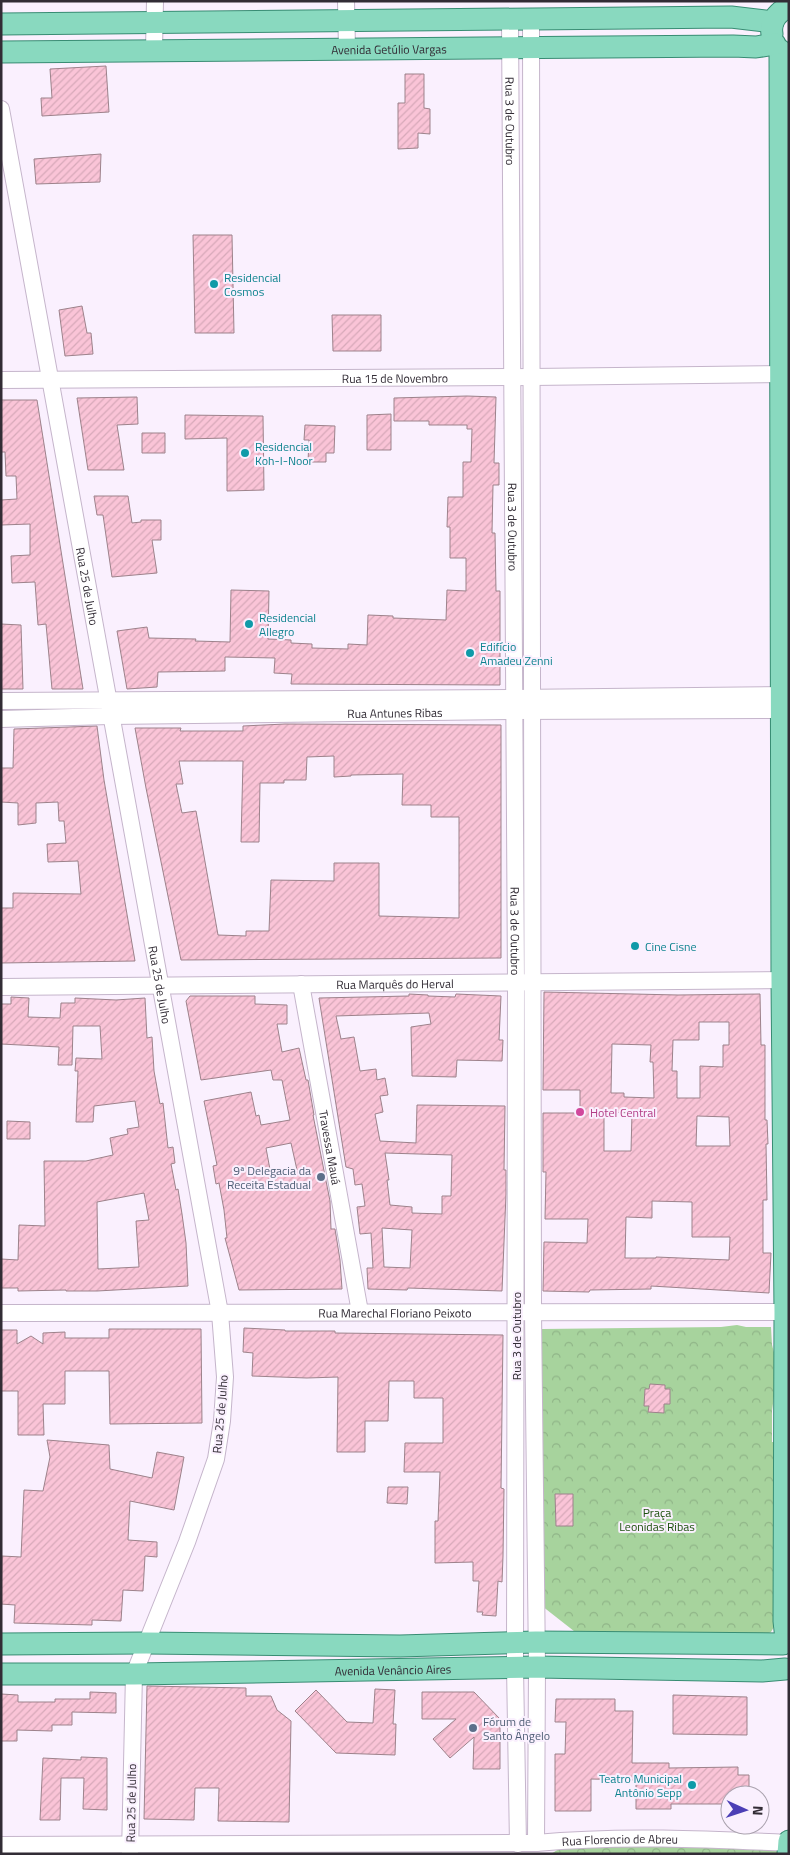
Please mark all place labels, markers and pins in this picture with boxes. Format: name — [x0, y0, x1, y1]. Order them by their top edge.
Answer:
place label: Residencial Cosmos — [224, 268, 281, 301]
marker: Residencial Cosmos — [208, 278, 220, 290]
place label: Residencial Koh-I-Noor — [255, 437, 313, 470]
marker: Residencial Koh-I-Noor — [239, 447, 251, 459]
place label: Residencial Allegro — [259, 608, 316, 641]
marker: Residencial Allegro — [243, 618, 255, 630]
place label: Edifício Amadeu Zenni — [480, 637, 553, 670]
marker: Edifício Amadeu Zenni — [464, 647, 476, 659]
place label: Cine Cisne — [645, 937, 697, 956]
marker: Cine Cisne — [629, 940, 641, 952]
place label: Hotel Central — [590, 1103, 656, 1122]
marker: Hotel Central — [574, 1106, 586, 1118]
place label: 9ª Delegacia da Receita Estadual — [227, 1161, 311, 1194]
marker: 9ª Delegacia da Receita Estadual — [315, 1171, 327, 1183]
place label: Fórum de Santo Ângelo — [483, 1712, 550, 1745]
marker: Fórum de Santo Ângelo — [467, 1722, 479, 1734]
place label: Teatro Municipal Antônio Sepp — [599, 1769, 682, 1802]
marker: Teatro Municipal Antônio Sepp — [686, 1779, 698, 1791]

